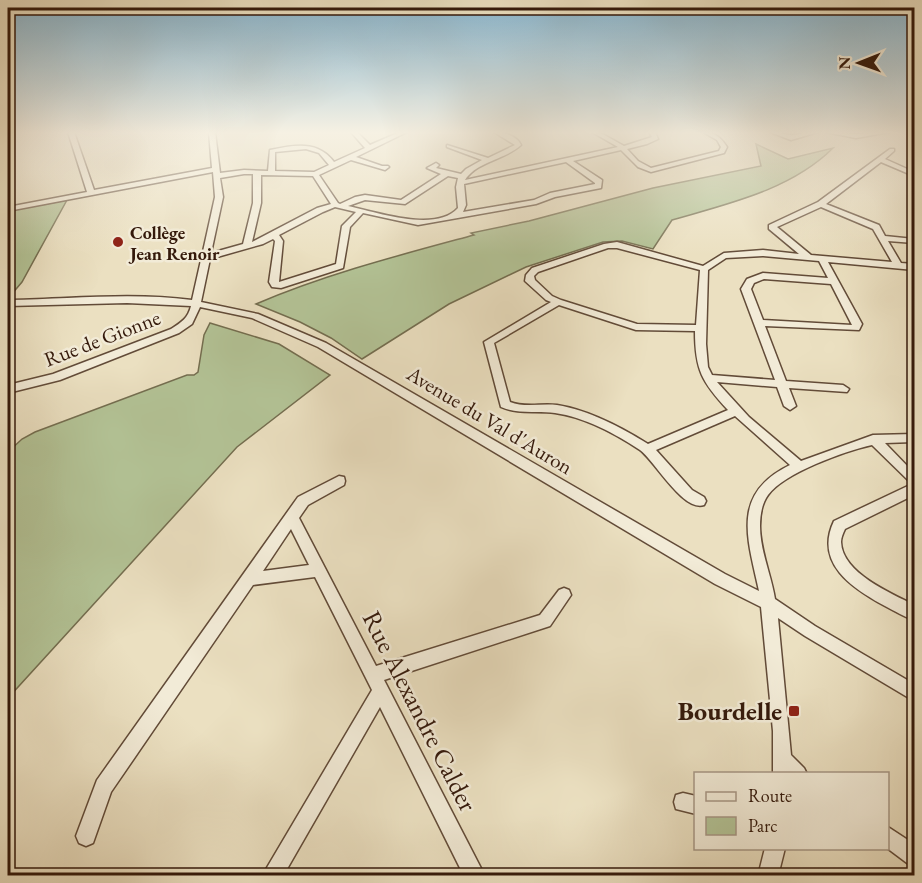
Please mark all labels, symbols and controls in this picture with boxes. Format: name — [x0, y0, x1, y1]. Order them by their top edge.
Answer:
north arrow — [829, 33, 889, 93]
text: N — [834, 57, 855, 70]
place label: Collège Jean Renoir — [128, 221, 220, 265]
marker: Collège Jean Renoir — [111, 235, 125, 249]
street label: Rue de Gionne — [40, 303, 164, 373]
street label: Avenue du Val d'Auron — [401, 359, 578, 480]
street label: Rue Alexandre Calder — [355, 605, 485, 817]
place label: Bourdelle — [678, 694, 782, 728]
marker: Bourdelle — [787, 704, 801, 718]
legend — [694, 772, 889, 850]
text: Route — [748, 784, 792, 807]
text: Parc — [748, 814, 778, 837]

